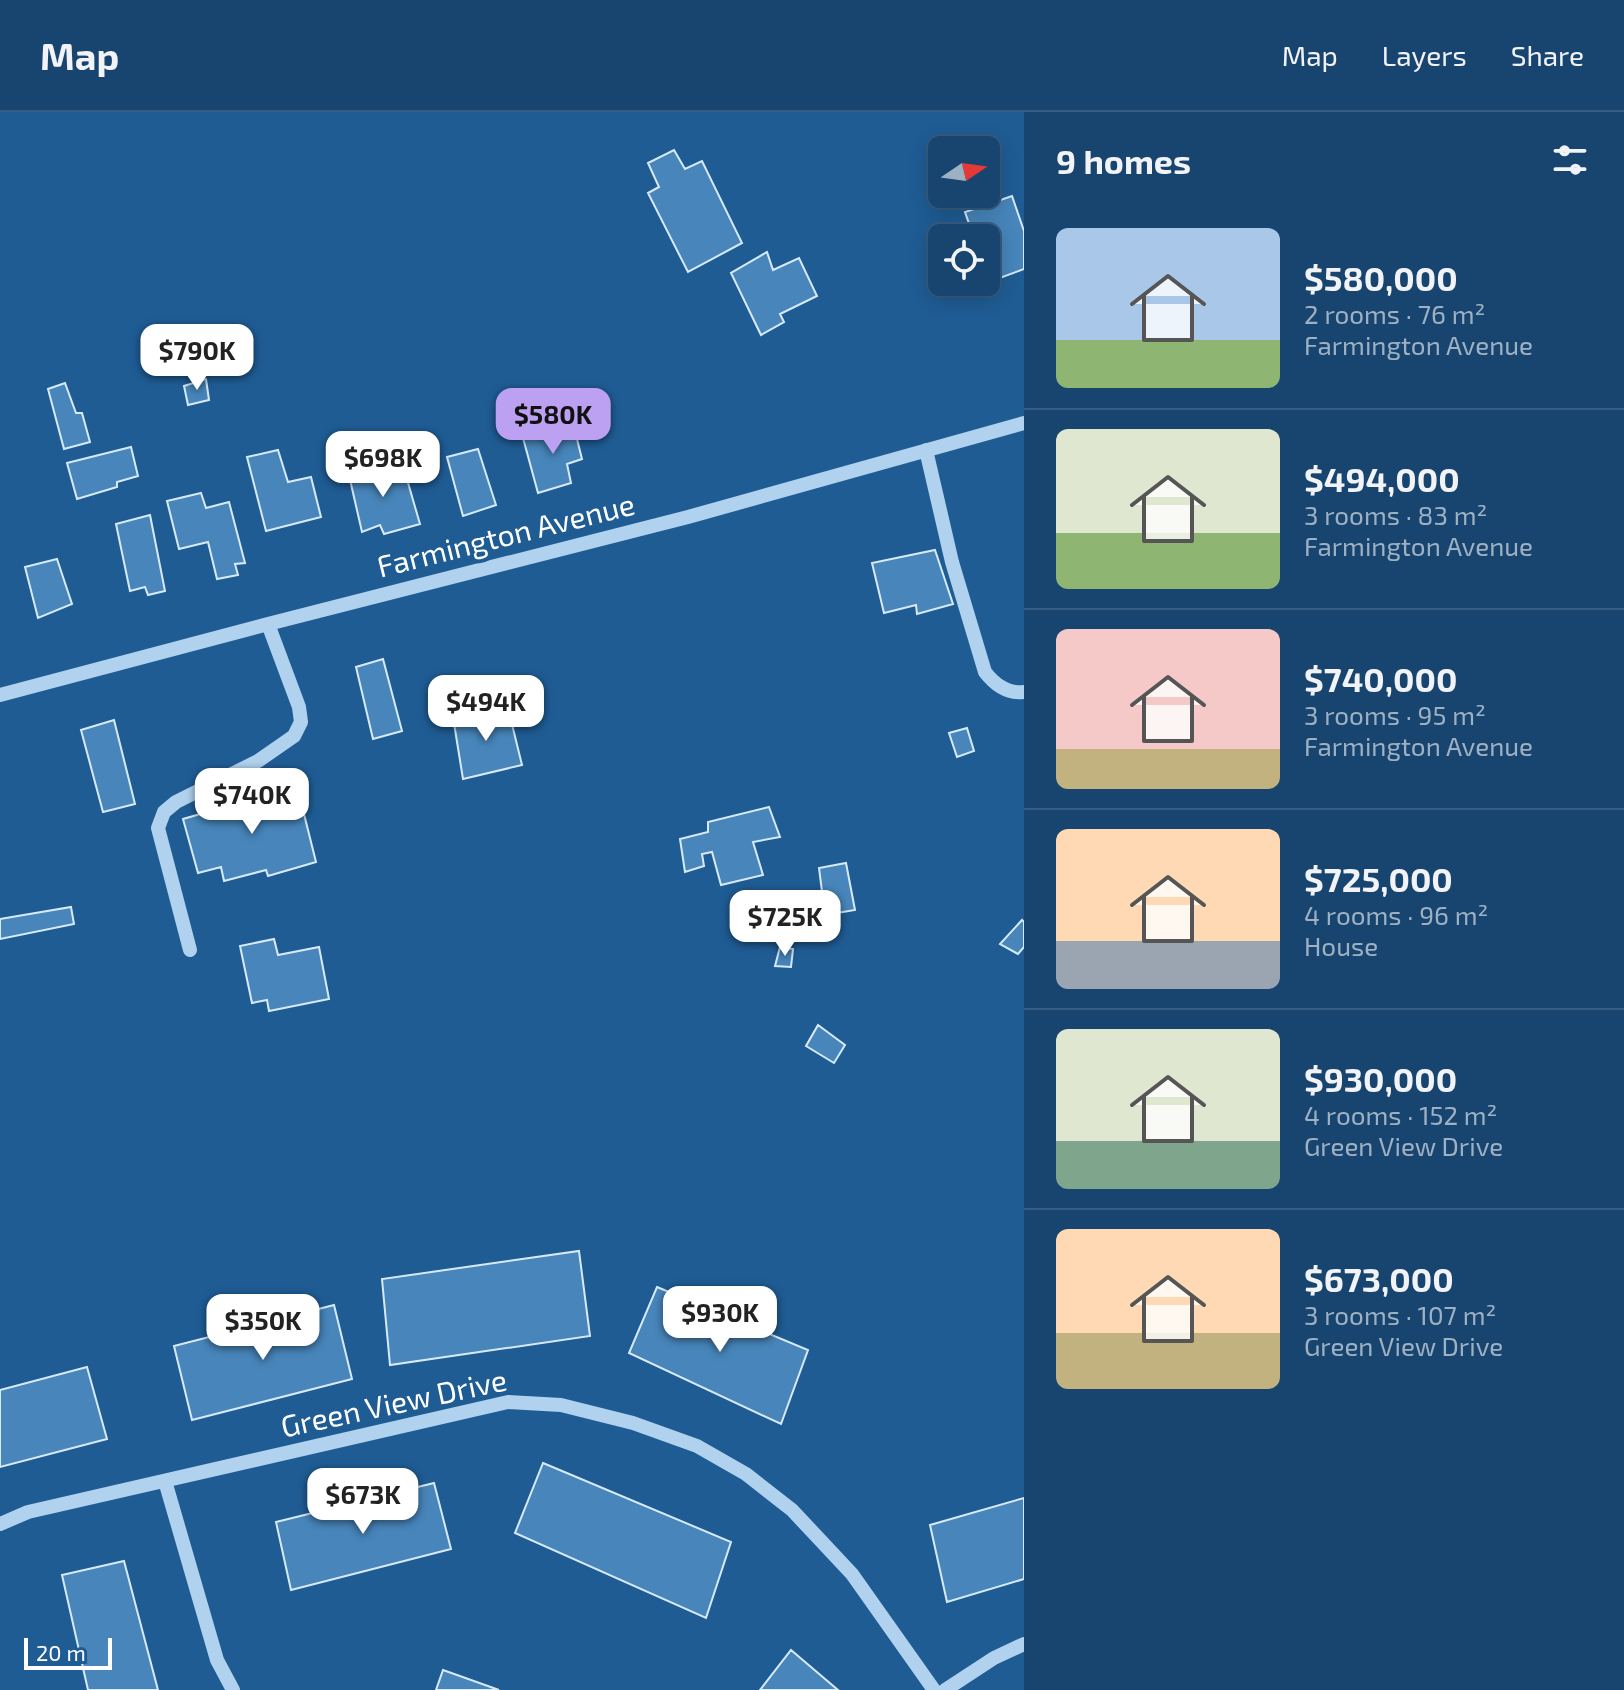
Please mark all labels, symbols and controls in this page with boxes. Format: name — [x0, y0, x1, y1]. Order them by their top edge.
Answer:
text: Map — [40, 32, 119, 78]
text: Map — [1282, 38, 1338, 72]
text: Layers — [1382, 38, 1467, 72]
text: Share — [1511, 38, 1584, 72]
north arrow — [928, 136, 1000, 208]
map controls — [928, 136, 1000, 296]
icon: filters — [1548, 138, 1592, 182]
text: 9 homes — [1056, 140, 1191, 181]
button: locate — [928, 224, 1000, 296]
text: $580,000 — [1304, 257, 1458, 298]
icon: home — [1120, 260, 1216, 356]
text: 2 rooms · 76 m² — [1304, 298, 1485, 329]
pin: $790K — [141, 324, 253, 392]
text: Farmington Avenue — [1304, 329, 1533, 360]
text: $790K — [158, 334, 236, 365]
pin: $580K — [497, 388, 609, 456]
text: $580K — [514, 398, 592, 429]
pin: $698K — [327, 431, 439, 499]
text: $698K — [344, 441, 422, 472]
text: $494,000 — [1304, 458, 1460, 499]
icon: home — [1120, 461, 1216, 557]
street label: Farmington Avenue — [373, 485, 638, 583]
text: 3 rooms · 83 m² — [1304, 499, 1487, 530]
text: Farmington Avenue — [1304, 530, 1533, 561]
text: $740,000 — [1304, 658, 1457, 699]
icon: home — [1120, 661, 1216, 757]
pin: $494K — [430, 675, 542, 743]
text: $494K — [446, 685, 526, 716]
text: 3 rooms · 95 m² — [1304, 699, 1486, 730]
text: Farmington Avenue — [1304, 730, 1533, 761]
pin: $740K — [196, 768, 308, 836]
text: $740K — [213, 778, 291, 809]
text: $725,000 — [1304, 858, 1453, 899]
icon: home — [1120, 861, 1216, 957]
pin: $725K — [729, 890, 841, 958]
text: 4 rooms · 96 m² — [1304, 899, 1488, 930]
text: $725K — [748, 900, 822, 931]
text: House — [1304, 930, 1378, 961]
text: $930,000 — [1304, 1058, 1457, 1099]
icon: home — [1120, 1061, 1216, 1157]
text: 4 rooms · 152 m² — [1304, 1099, 1497, 1130]
text: Green View Drive — [1304, 1130, 1503, 1161]
text: $673,000 — [1304, 1258, 1454, 1299]
icon: home — [1120, 1261, 1216, 1357]
pin: $930K — [664, 1286, 776, 1354]
pin: $350K — [207, 1294, 319, 1362]
text: $930K — [681, 1296, 759, 1327]
text: 3 rooms · 107 m² — [1304, 1299, 1496, 1330]
text: $350K — [224, 1304, 302, 1335]
text: Green View Drive — [1304, 1330, 1503, 1361]
street label: Green View Drive — [277, 1361, 510, 1444]
pin: $673K — [307, 1468, 419, 1536]
text: $673K — [325, 1478, 401, 1509]
scale bar — [24, 1634, 112, 1670]
text: 20 m — [36, 1639, 86, 1665]

